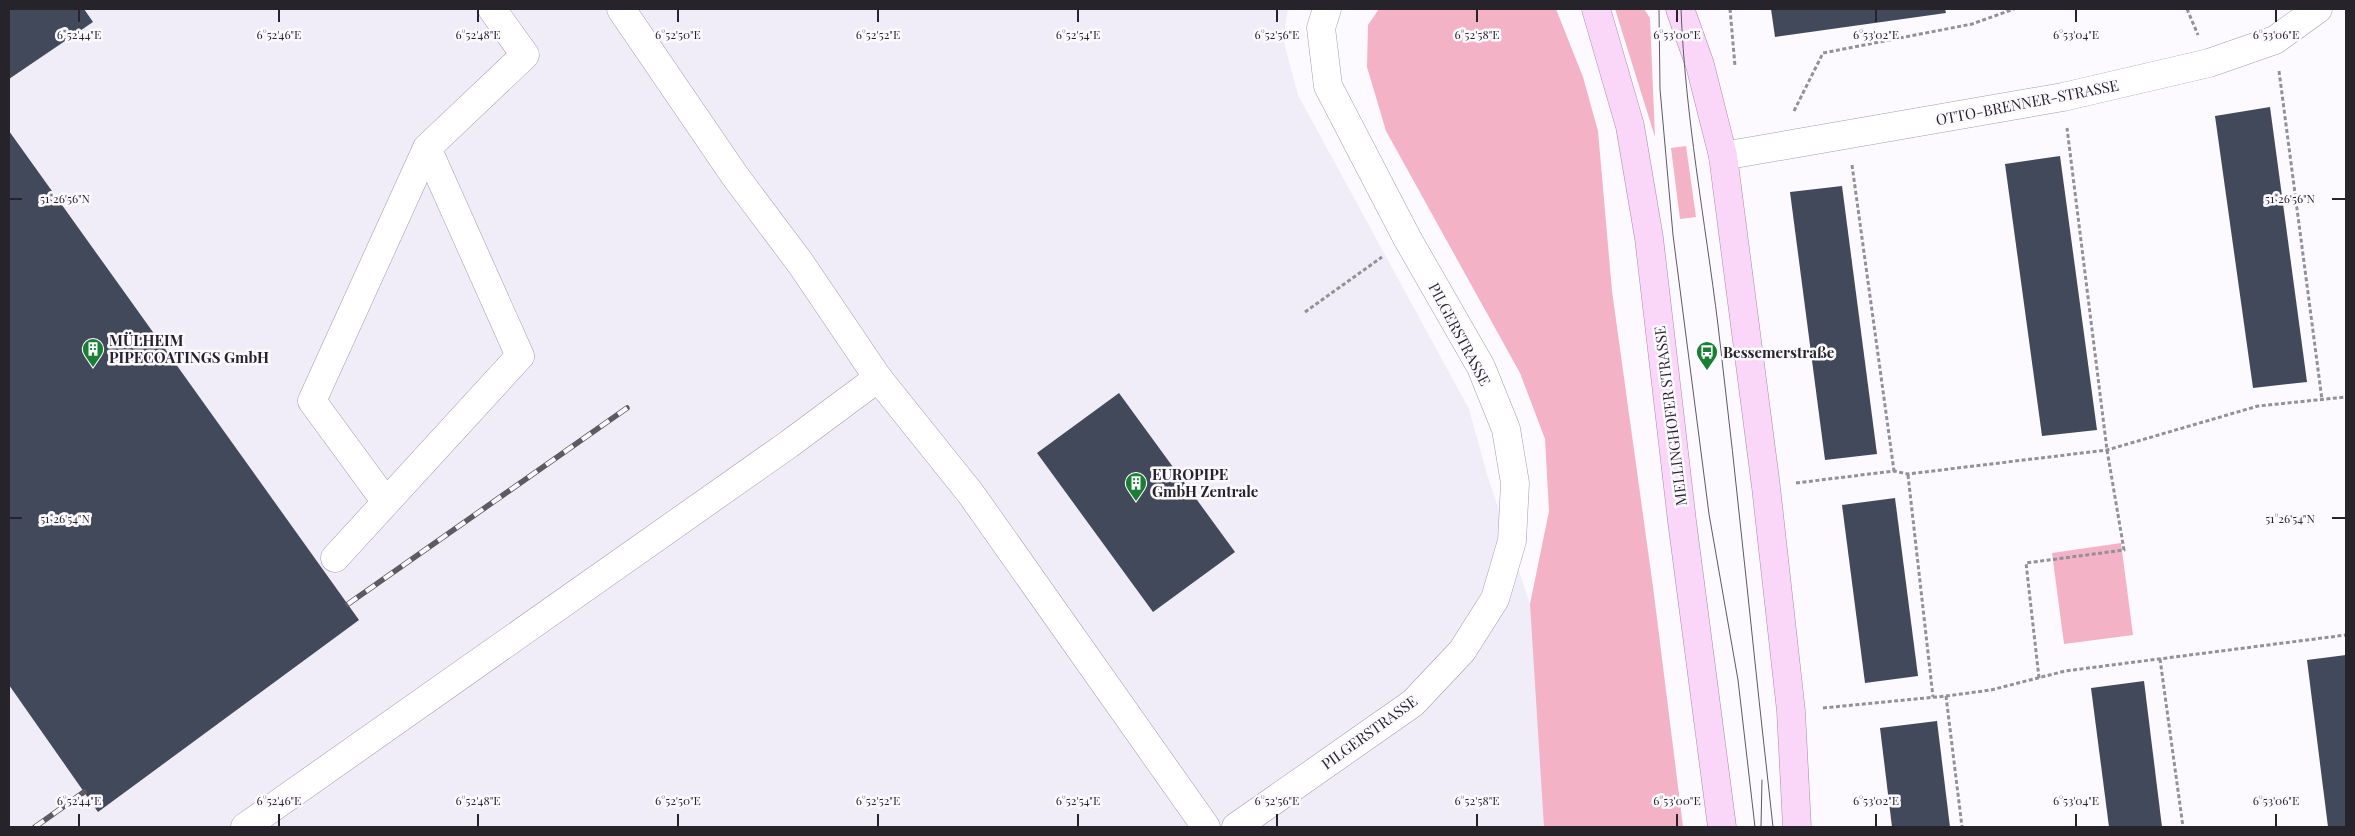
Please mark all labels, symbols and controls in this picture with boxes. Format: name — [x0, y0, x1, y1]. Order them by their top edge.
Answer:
text: 6°52'44"E — [57, 26, 101, 42]
text: 6°52'46"E — [257, 26, 301, 42]
text: 6°52'48"E — [455, 26, 501, 42]
text: 6°52'50"E — [655, 26, 701, 42]
text: 6°52'52"E — [856, 26, 900, 42]
text: 6°52'54"E — [1056, 26, 1100, 42]
text: 6°52'56"E — [1255, 26, 1299, 42]
text: 6°52'58"E — [1454, 26, 1500, 42]
text: 6°53'00"E — [1653, 26, 1701, 42]
text: 6°53'02"E — [1853, 26, 1899, 42]
text: 6°53'04"E — [2053, 26, 2099, 42]
text: 6°53'06"E — [2253, 26, 2299, 42]
street label: OTTO-BRENNER-STRASSE — [1934, 74, 2120, 130]
text: 51°26'56"N — [40, 190, 91, 206]
text: 51°26'56"N — [2265, 190, 2316, 206]
street label: PILGERSTRASSE — [1424, 279, 1496, 389]
street label: MELLINGHOFER STRASSE — [1649, 325, 1691, 507]
place label: MÜLHEIM PIPECOATINGS GmbH — [109, 330, 269, 367]
building icon: MÜLHEIM PIPECOATINGS GmbH — [81, 337, 105, 368]
bus stop icon: Bessemerstraße — [1695, 340, 1719, 371]
place label: Bessemerstraße — [1723, 342, 1835, 362]
place label: EUROPIPE GmbH Zentrale — [1152, 464, 1259, 501]
building icon: EUROPIPE GmbH Zentrale — [1124, 471, 1148, 502]
text: 51°26'54"N — [40, 510, 90, 526]
text: 51°26'54"N — [2265, 510, 2315, 526]
street label: PILGERSTRASSE — [1317, 690, 1421, 774]
text: 6°52'44"E — [57, 792, 101, 808]
text: 6°52'46"E — [257, 792, 301, 808]
text: 6°52'48"E — [455, 792, 501, 808]
text: 6°52'50"E — [655, 792, 701, 808]
text: 6°52'52"E — [856, 792, 900, 808]
text: 6°52'54"E — [1056, 792, 1100, 808]
text: 6°52'56"E — [1255, 792, 1299, 808]
text: 6°52'58"E — [1454, 792, 1500, 808]
text: 6°53'00"E — [1653, 792, 1701, 808]
text: 6°53'02"E — [1853, 792, 1899, 808]
text: 6°53'04"E — [2053, 792, 2099, 808]
text: 6°53'06"E — [2253, 792, 2299, 808]

